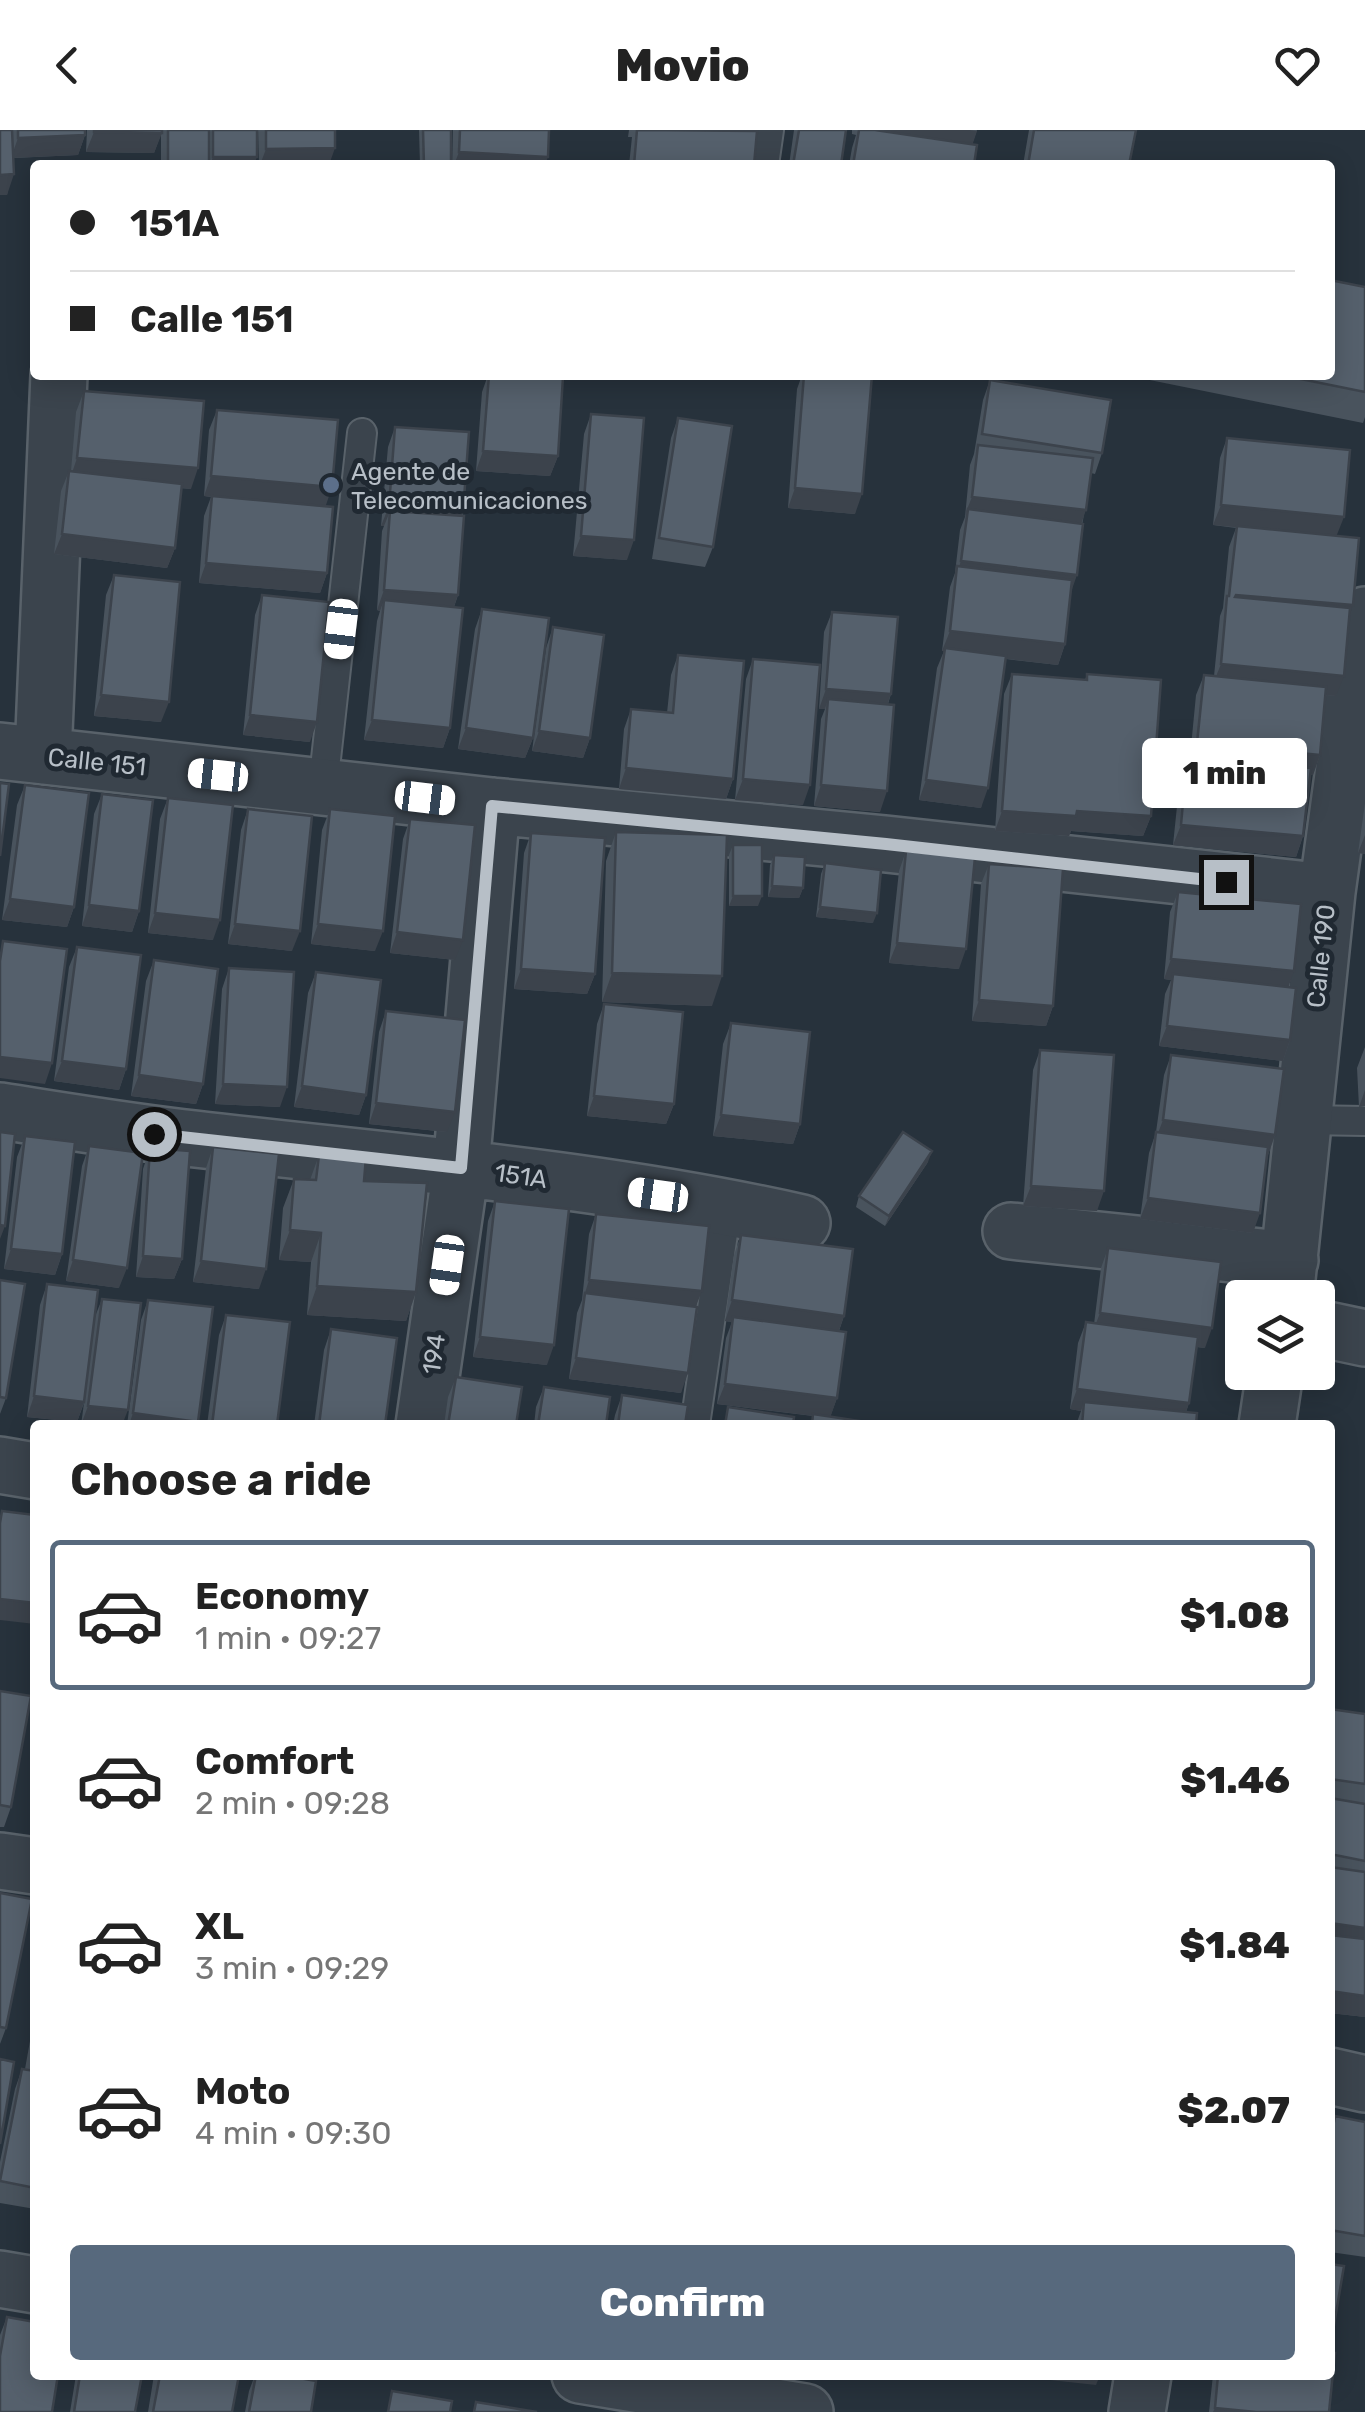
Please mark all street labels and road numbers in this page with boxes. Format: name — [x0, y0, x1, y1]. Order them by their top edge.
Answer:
street label: Calle 151 — [46, 742, 148, 782]
street label: Calle 190 — [1301, 903, 1341, 1009]
street label: 151A — [493, 1158, 549, 1194]
street label: 194 — [417, 1332, 451, 1376]

